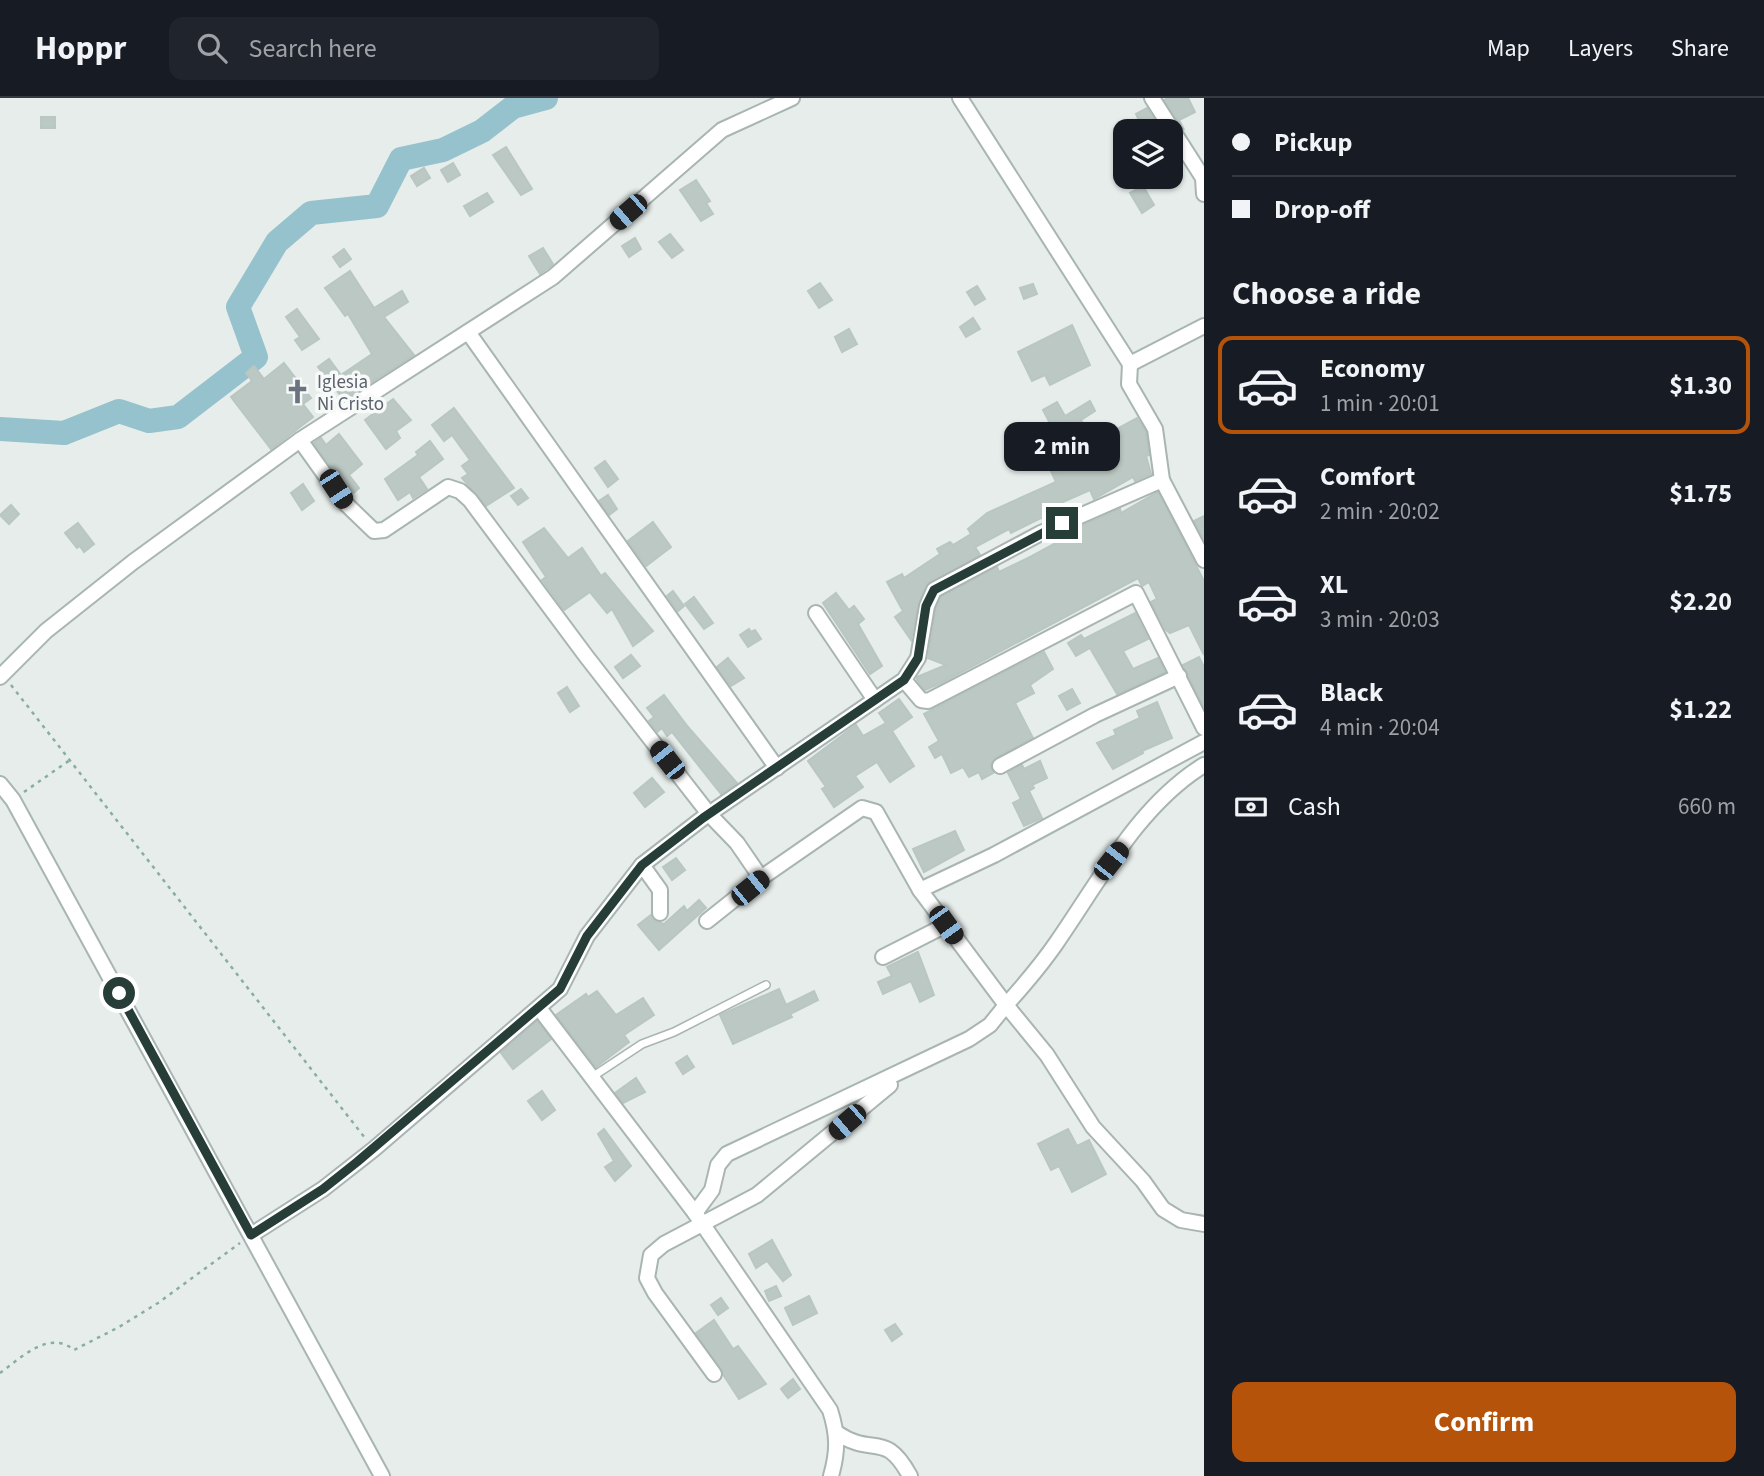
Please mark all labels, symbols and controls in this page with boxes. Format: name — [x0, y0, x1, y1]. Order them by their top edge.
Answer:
search box — [169, 17, 659, 80]
text: Hoppr — [35, 25, 127, 72]
icon: search — [193, 29, 231, 67]
text: Search here — [249, 30, 377, 67]
text: Map — [1487, 31, 1530, 66]
text: Layers — [1568, 31, 1633, 66]
text: Share — [1671, 31, 1729, 66]
map controls — [1113, 119, 1183, 189]
button: layers — [1113, 119, 1183, 189]
text: Pickup — [1274, 124, 1352, 161]
car — [606, 190, 651, 234]
text: Drop-off — [1274, 191, 1370, 228]
text: Choose a ride — [1232, 271, 1421, 317]
text: Economy — [1320, 350, 1425, 387]
icon: car — [1236, 354, 1299, 417]
text: $1.30 — [1669, 367, 1732, 404]
place label: Iglesia Ni Cristo — [317, 369, 384, 418]
church icon: Iglesia Ni Cristo — [283, 378, 311, 406]
text: 1 min · 20:01 — [1320, 387, 1440, 420]
callout: 2 min — [1004, 422, 1120, 470]
text: 2 min — [1034, 430, 1090, 463]
text: Comfort — [1320, 458, 1415, 495]
icon: car — [1236, 462, 1299, 525]
car — [316, 466, 357, 512]
text: $1.75 — [1669, 475, 1732, 512]
text: 2 min · 20:02 — [1320, 495, 1440, 528]
route end — [1046, 507, 1078, 539]
text: XL — [1320, 566, 1348, 603]
icon: car — [1236, 570, 1299, 633]
text: $2.20 — [1669, 583, 1732, 620]
text: 3 min · 20:03 — [1320, 603, 1440, 636]
text: Black — [1320, 674, 1383, 711]
icon: car — [1236, 678, 1299, 741]
text: $1.22 — [1669, 691, 1732, 728]
text: 4 min · 20:04 — [1320, 711, 1440, 744]
car — [646, 737, 689, 783]
icon: cash — [1232, 788, 1270, 826]
text: Cash — [1288, 788, 1341, 825]
text: 660 m — [1678, 790, 1736, 823]
car — [1090, 838, 1133, 884]
car — [728, 867, 773, 909]
car — [926, 902, 967, 948]
route start — [103, 977, 135, 1009]
car — [825, 1100, 870, 1144]
button: Confirm — [1232, 1382, 1736, 1462]

